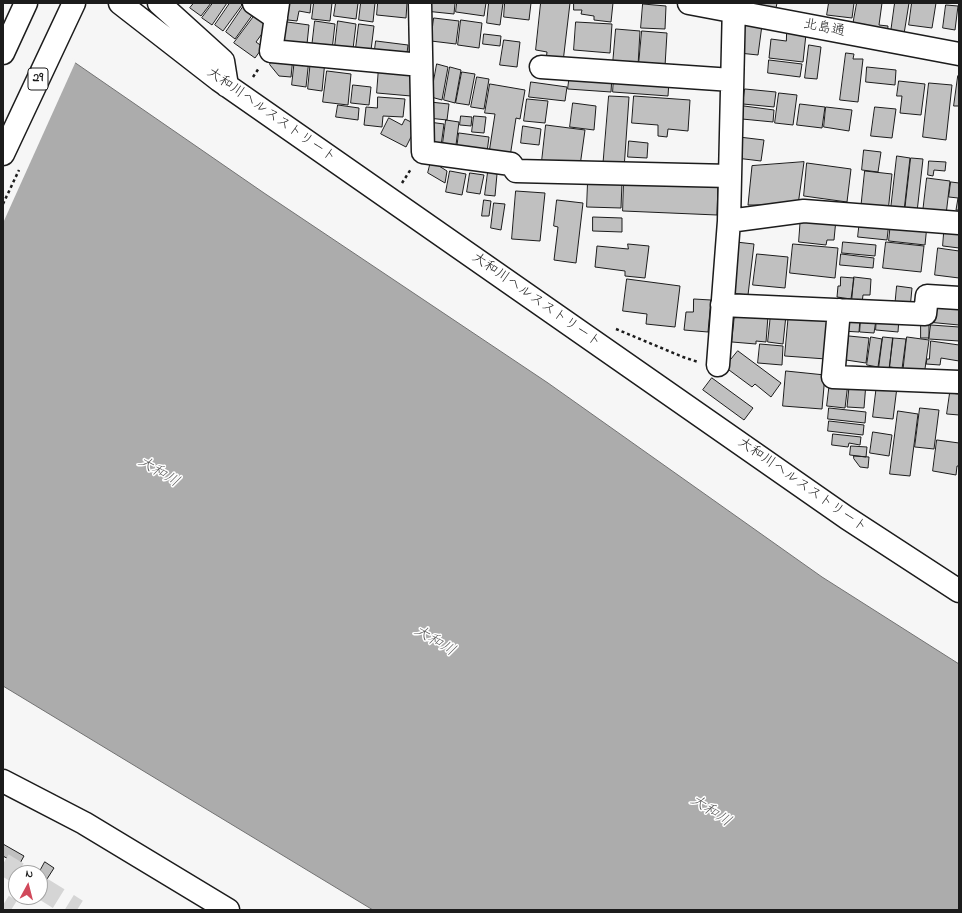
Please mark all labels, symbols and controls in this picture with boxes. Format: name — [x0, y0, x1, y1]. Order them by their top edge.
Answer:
street label: 北島通 — [802, 17, 846, 41]
street label: 大和川ヘルスストリート — [203, 65, 339, 167]
road number: 29 — [28, 68, 48, 90]
street label: 大和川ヘルスストリート — [468, 250, 604, 352]
street label: 大和川ヘルスストリート — [734, 435, 870, 537]
water label: 大和川 — [134, 454, 182, 492]
water label: 大和川 — [410, 623, 458, 661]
water label: 大和川 — [686, 792, 734, 832]
north arrow — [8, 865, 48, 905]
text: N — [25, 866, 34, 882]

